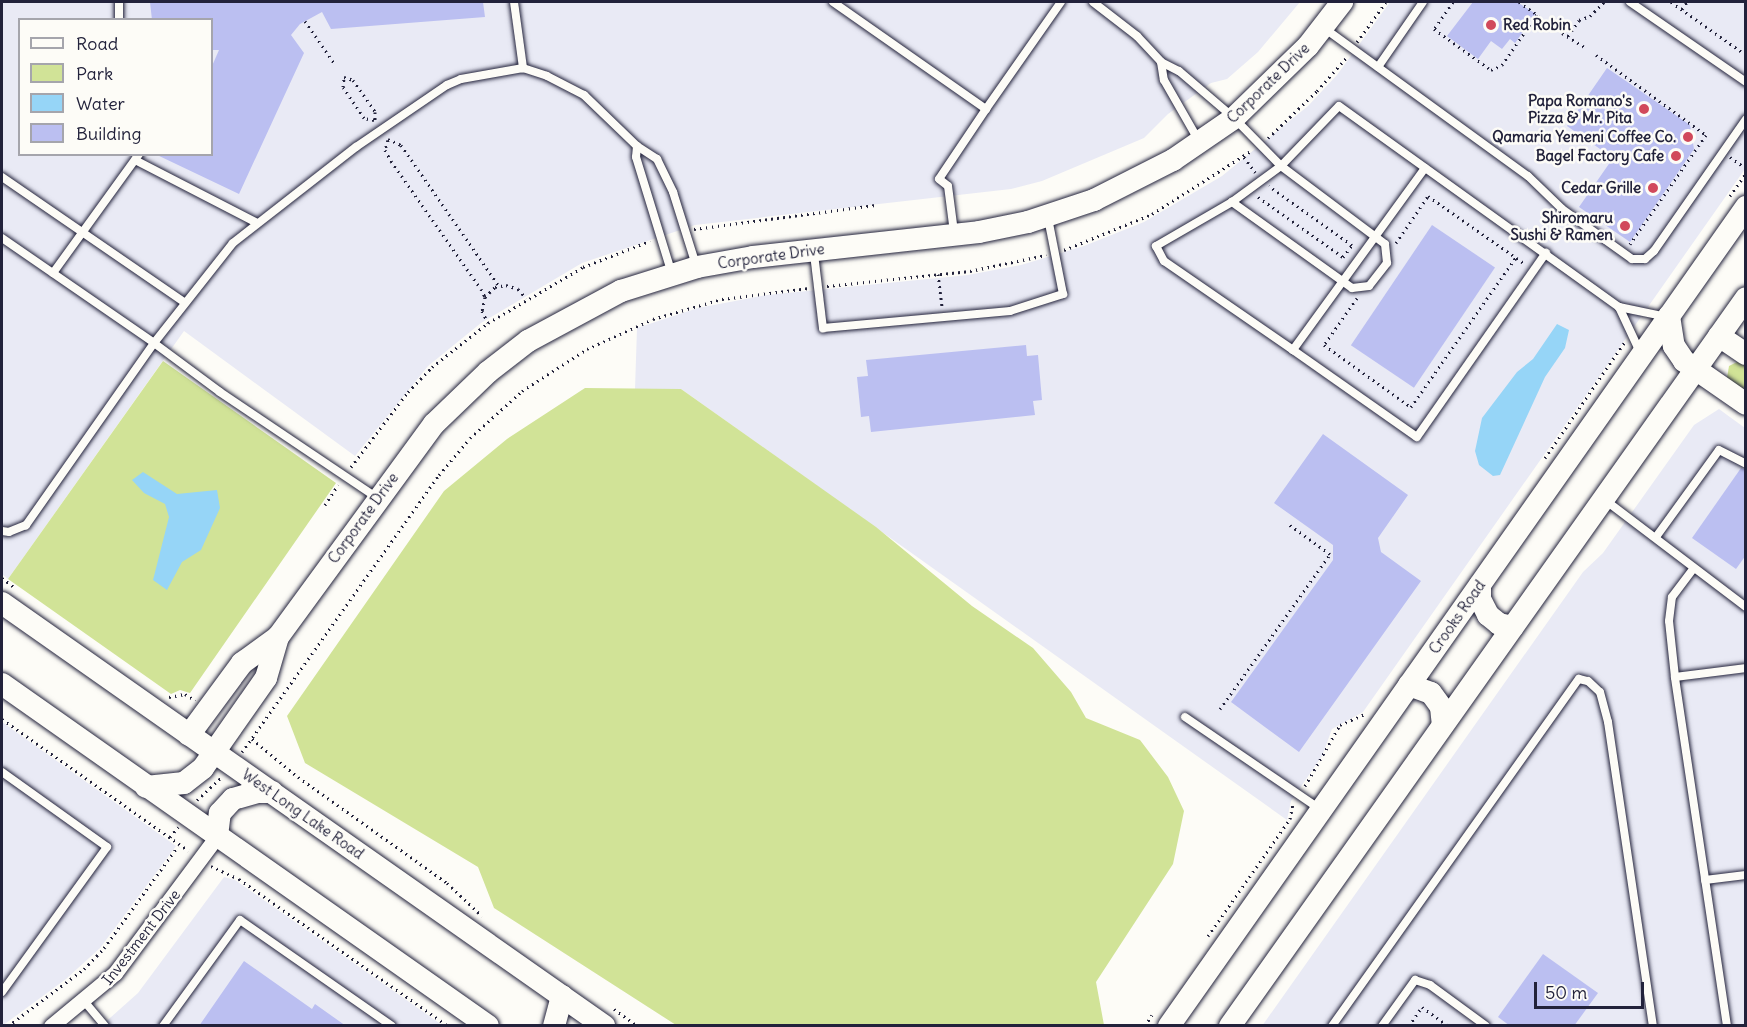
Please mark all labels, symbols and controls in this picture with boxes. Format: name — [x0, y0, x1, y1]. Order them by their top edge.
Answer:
place label: Red Robin — [1503, 16, 1571, 34]
legend — [18, 18, 213, 156]
marker: Red Robin — [1484, 18, 1498, 32]
text: Road — [76, 32, 118, 55]
street label: Corporate Drive — [1223, 39, 1313, 127]
text: Park — [76, 62, 113, 85]
place label: Papa Romano's Pizza & Mr. Pita — [1528, 91, 1632, 126]
text: Water — [76, 92, 125, 115]
marker: Papa Romano's Pizza & Mr. Pita — [1637, 102, 1651, 116]
text: Building — [76, 122, 141, 145]
place label: Qamaria Yemeni Coffee Co. — [1492, 128, 1676, 146]
marker: Qamaria Yemeni Coffee Co. — [1681, 130, 1695, 144]
place label: Bagel Factory Cafe — [1536, 147, 1664, 165]
marker: Bagel Factory Cafe — [1669, 149, 1683, 163]
place label: Cedar Grille — [1561, 179, 1641, 197]
marker: Cedar Grille — [1646, 181, 1660, 195]
place label: Shiromaru Sushi & Ramen — [1510, 208, 1613, 243]
marker: Shiromaru Sushi & Ramen — [1618, 219, 1632, 233]
street label: Corporate Drive — [716, 240, 826, 272]
street label: Corporate Drive — [324, 469, 402, 567]
street label: Crooks Road — [1425, 577, 1489, 657]
street label: West Long Lake Road — [239, 765, 367, 863]
street label: Investment Drive — [98, 886, 184, 988]
scale bar — [1537, 970, 1646, 1008]
text: 50 m — [1545, 981, 1587, 1004]

